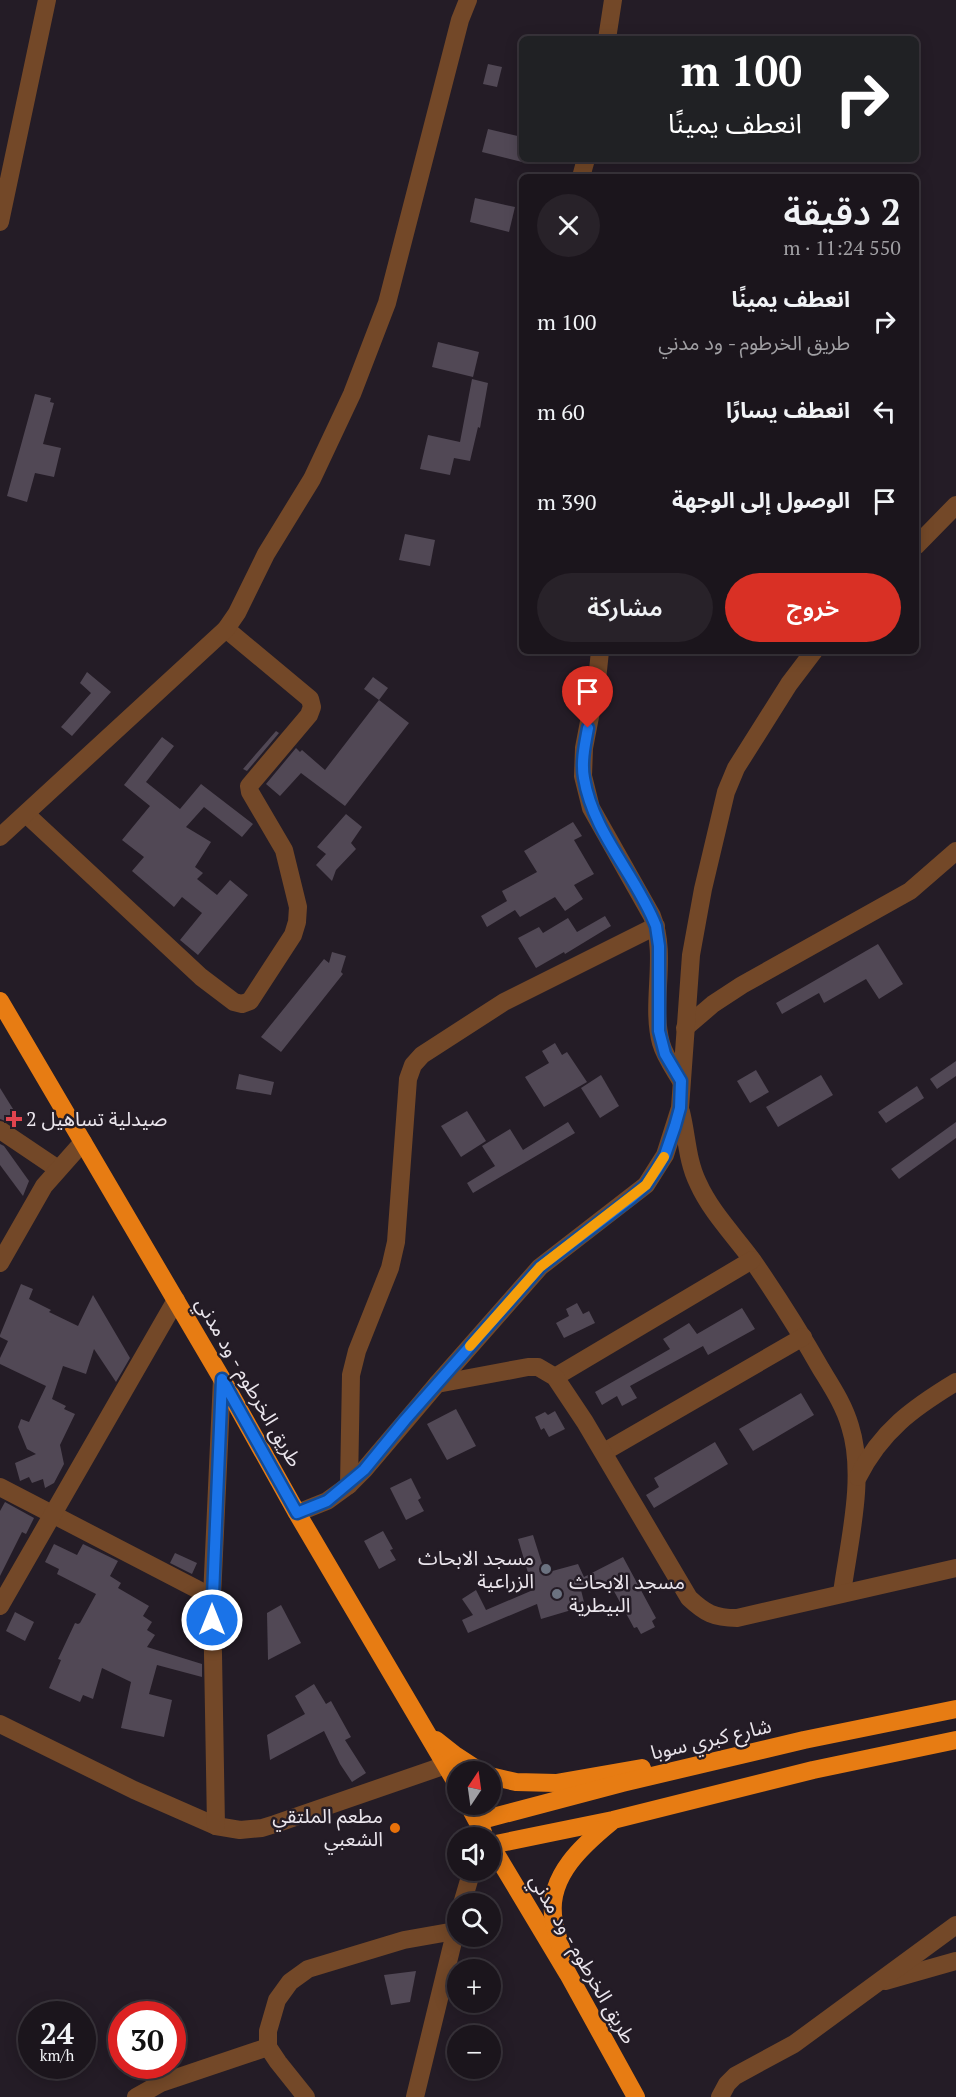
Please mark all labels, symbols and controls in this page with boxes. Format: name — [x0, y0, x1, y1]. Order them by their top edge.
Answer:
text: 100 m — [681, 42, 802, 98]
icon: right — [823, 60, 901, 138]
text: انعطف يمينًا — [668, 105, 802, 141]
text: 2 دقيقة — [784, 188, 901, 235]
button: close — [537, 194, 600, 257]
text: 550 m · 11:24 — [783, 234, 901, 261]
text: انعطف يمينًا — [732, 284, 850, 313]
icon: right — [868, 305, 901, 338]
text: 100 m — [537, 307, 597, 336]
text: طريق الخرطوم - ود مدني — [658, 329, 850, 356]
text: انعطف يسارًا — [726, 395, 850, 424]
icon: left — [868, 395, 901, 428]
text: 60 m — [537, 397, 585, 426]
text: الوصول إلى الوجهة — [672, 485, 850, 514]
icon: arrive — [868, 485, 901, 518]
text: 390 m — [537, 487, 597, 516]
button: مشاركة — [537, 573, 713, 642]
button: خروج — [725, 573, 901, 642]
pin — [562, 666, 613, 728]
icon: arrive — [571, 675, 604, 708]
place label: صيدلية تساهيل 2 — [26, 1105, 167, 1132]
marker: صيدلية تساهيل 2 — [7, 1112, 21, 1126]
street label: طريق الخرطوم - ود مدني — [188, 1292, 309, 1473]
place label: مسجد الابحاث الزراعية — [418, 1544, 534, 1594]
marker: مسجد الابحاث الزراعية — [539, 1562, 553, 1576]
place label: مسجد الابحاث البيطرية — [569, 1568, 685, 1618]
marker: مسجد الابحاث البيطرية — [550, 1587, 564, 1601]
position arrow — [180, 1588, 244, 1652]
street label: شارع كبري سوبا — [648, 1711, 775, 1768]
north arrow — [447, 1761, 501, 1815]
map controls — [447, 1761, 501, 2079]
place label: مطعم الملتقي الشعبي — [272, 1802, 383, 1855]
marker: مطعم الملتقي الشعبي — [388, 1821, 402, 1835]
button: sound — [447, 1827, 501, 1881]
street label: طريق الخرطوم - ود مدني — [522, 1869, 643, 2050]
button: search — [447, 1893, 501, 1947]
button: + — [447, 1959, 501, 2013]
speed limit sign: 30 — [108, 2001, 186, 2079]
text: 24 — [40, 2013, 74, 2053]
button: − — [447, 2025, 501, 2079]
text: km/h — [40, 2045, 74, 2065]

